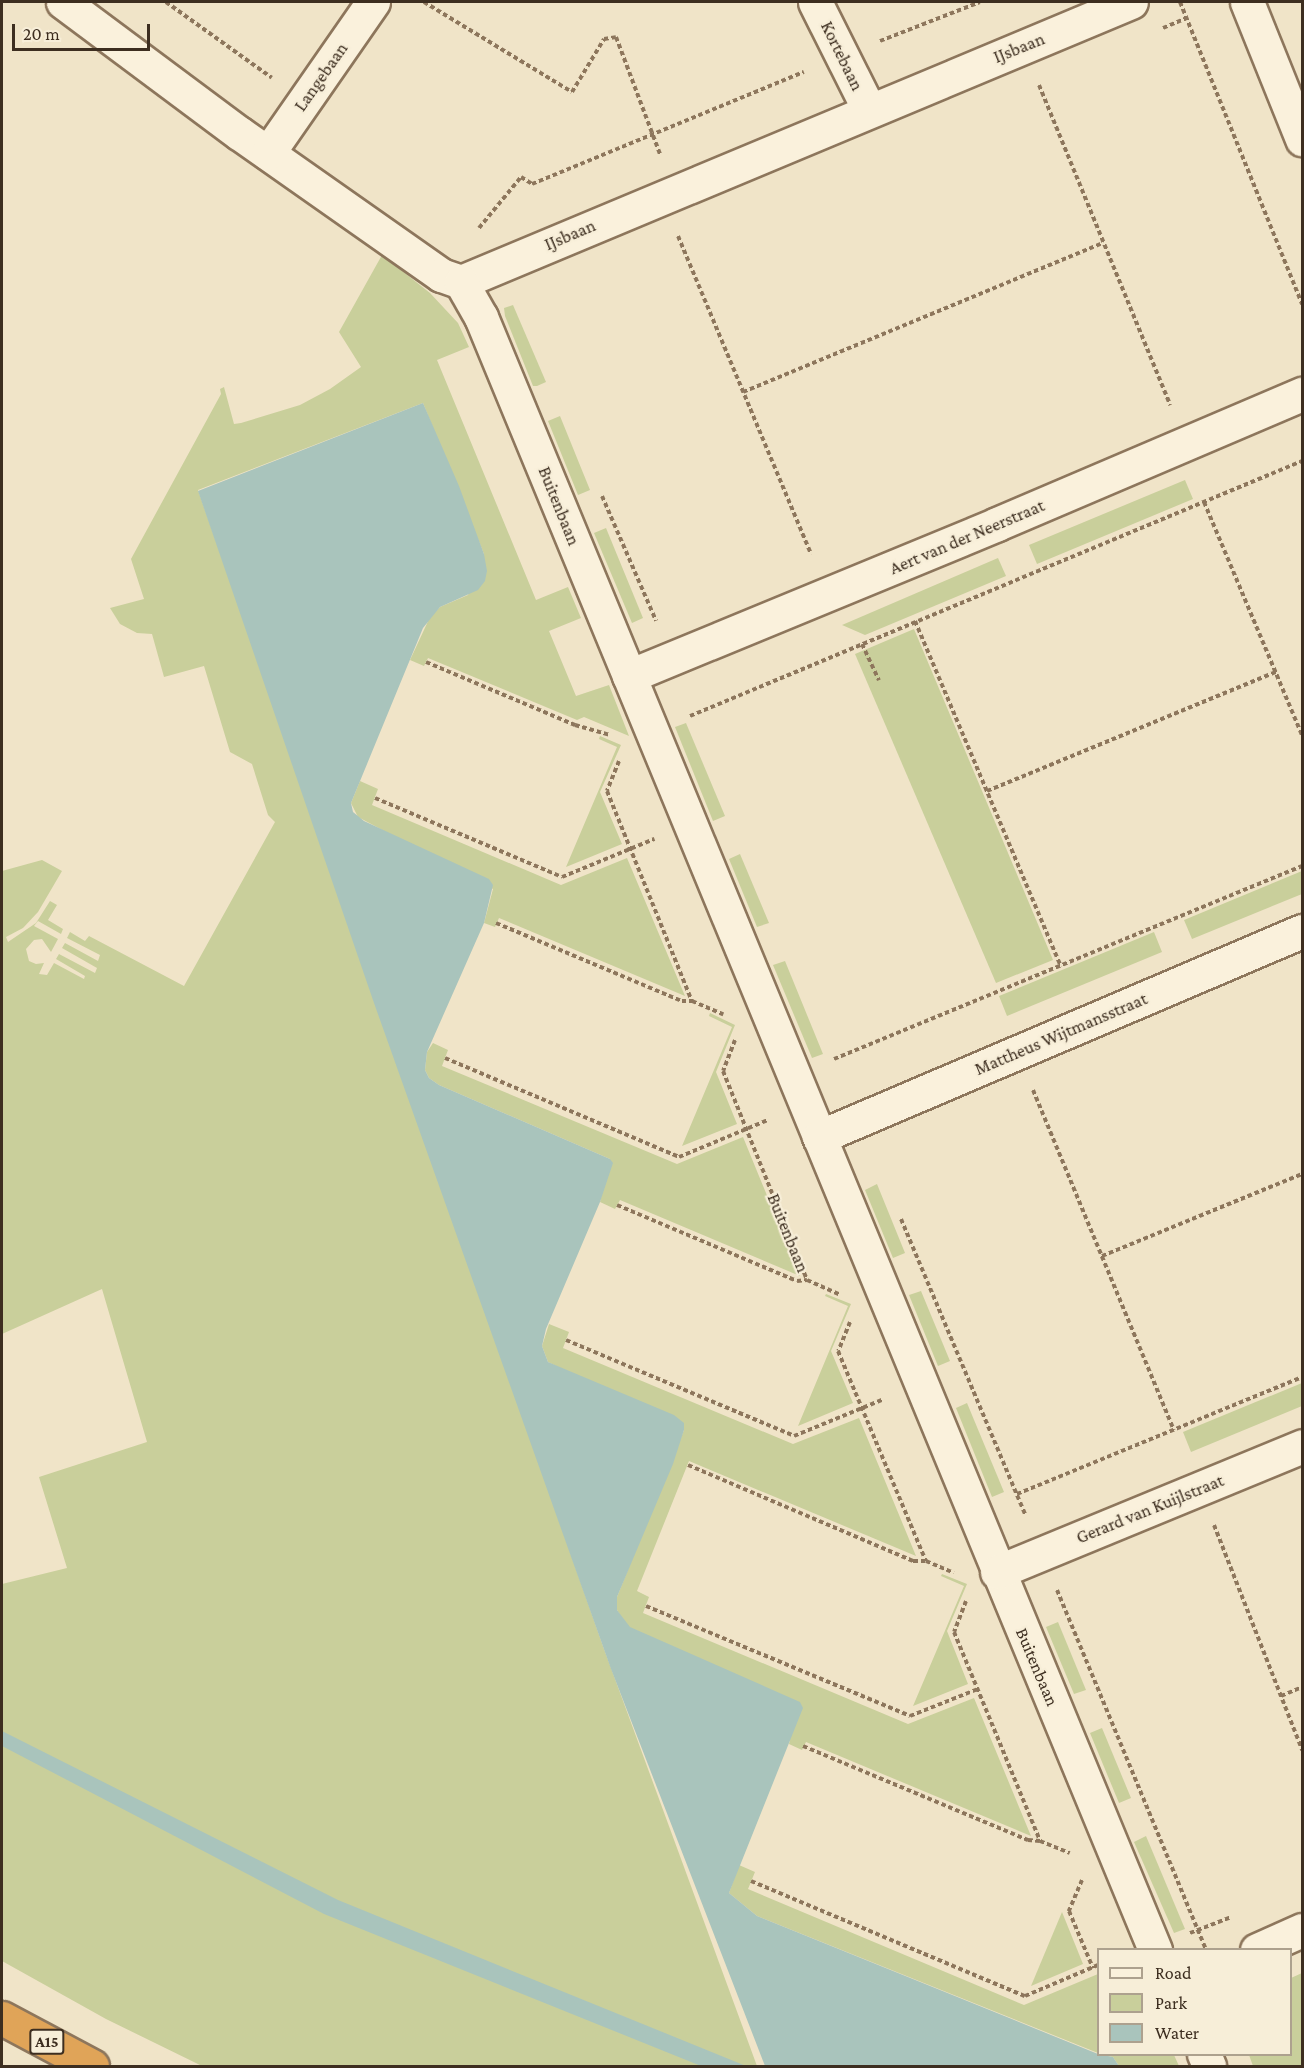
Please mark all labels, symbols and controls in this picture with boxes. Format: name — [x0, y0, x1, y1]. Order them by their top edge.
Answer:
scale bar — [15, 12, 153, 50]
street label: Kortebaan — [816, 18, 868, 94]
text: 20 m — [23, 24, 60, 44]
street label: IJsbaan — [990, 28, 1048, 68]
street label: Langebaan — [289, 38, 353, 116]
street label: IJsbaan — [541, 215, 599, 255]
street label: Buitenbaan — [533, 463, 585, 549]
street label: Aert van der Neerstraat — [886, 495, 1048, 579]
street label: Mattheus Wijtmansstraat — [971, 988, 1151, 1080]
street label: Buitenbaan — [762, 1190, 814, 1276]
street label: Gerard van Kuijlstraat — [1073, 1470, 1227, 1548]
street label: Buitenbaan — [1011, 1625, 1063, 1709]
legend — [1097, 1948, 1292, 2056]
text: Road — [1155, 1963, 1192, 1983]
text: Park — [1155, 1993, 1187, 2013]
text: Water — [1155, 2023, 1199, 2043]
road number: A15 — [29, 2029, 65, 2055]

